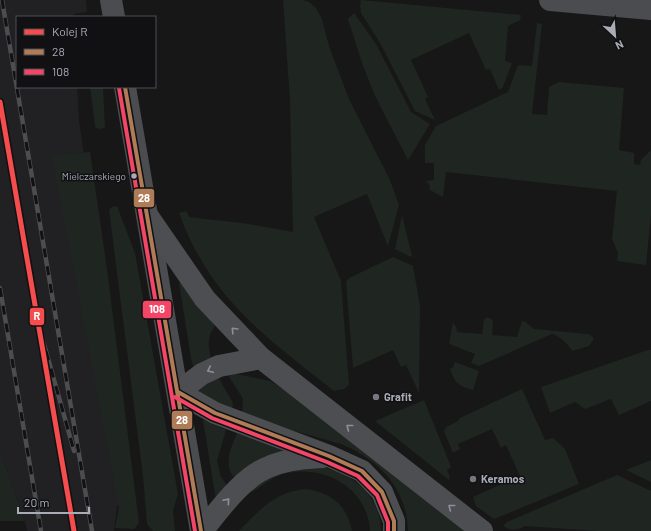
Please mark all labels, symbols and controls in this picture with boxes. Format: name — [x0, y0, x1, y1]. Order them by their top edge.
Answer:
legend — [16, 16, 156, 88]
north arrow — [595, 16, 635, 56]
text: Kolej R — [52, 24, 88, 38]
text: N — [613, 38, 626, 53]
text: 28 — [52, 44, 65, 58]
text: 108 — [52, 64, 69, 78]
place label: Mielczarskiego — [62, 170, 126, 182]
marker: Mielczarskiego — [129, 171, 139, 181]
line badge: 28 — [133, 188, 155, 208]
text: 28 — [138, 191, 150, 204]
line badge: 108 — [142, 300, 172, 319]
text: 108 — [149, 302, 165, 315]
line badge: R — [29, 307, 45, 326]
text: R — [34, 309, 41, 322]
one-way arrow — [232, 327, 239, 335]
one-way arrow — [207, 365, 214, 373]
place label: Grafit — [384, 390, 412, 403]
marker: Grafit — [371, 392, 381, 402]
line badge: 28 — [171, 410, 193, 430]
text: 28 — [176, 413, 188, 426]
one-way arrow — [346, 425, 353, 432]
place label: Keramos — [481, 472, 525, 485]
marker: Keramos — [468, 474, 478, 484]
scale bar — [18, 489, 89, 515]
text: 20 m — [24, 495, 50, 509]
one-way arrow — [222, 499, 229, 506]
one-way arrow — [449, 505, 456, 512]

